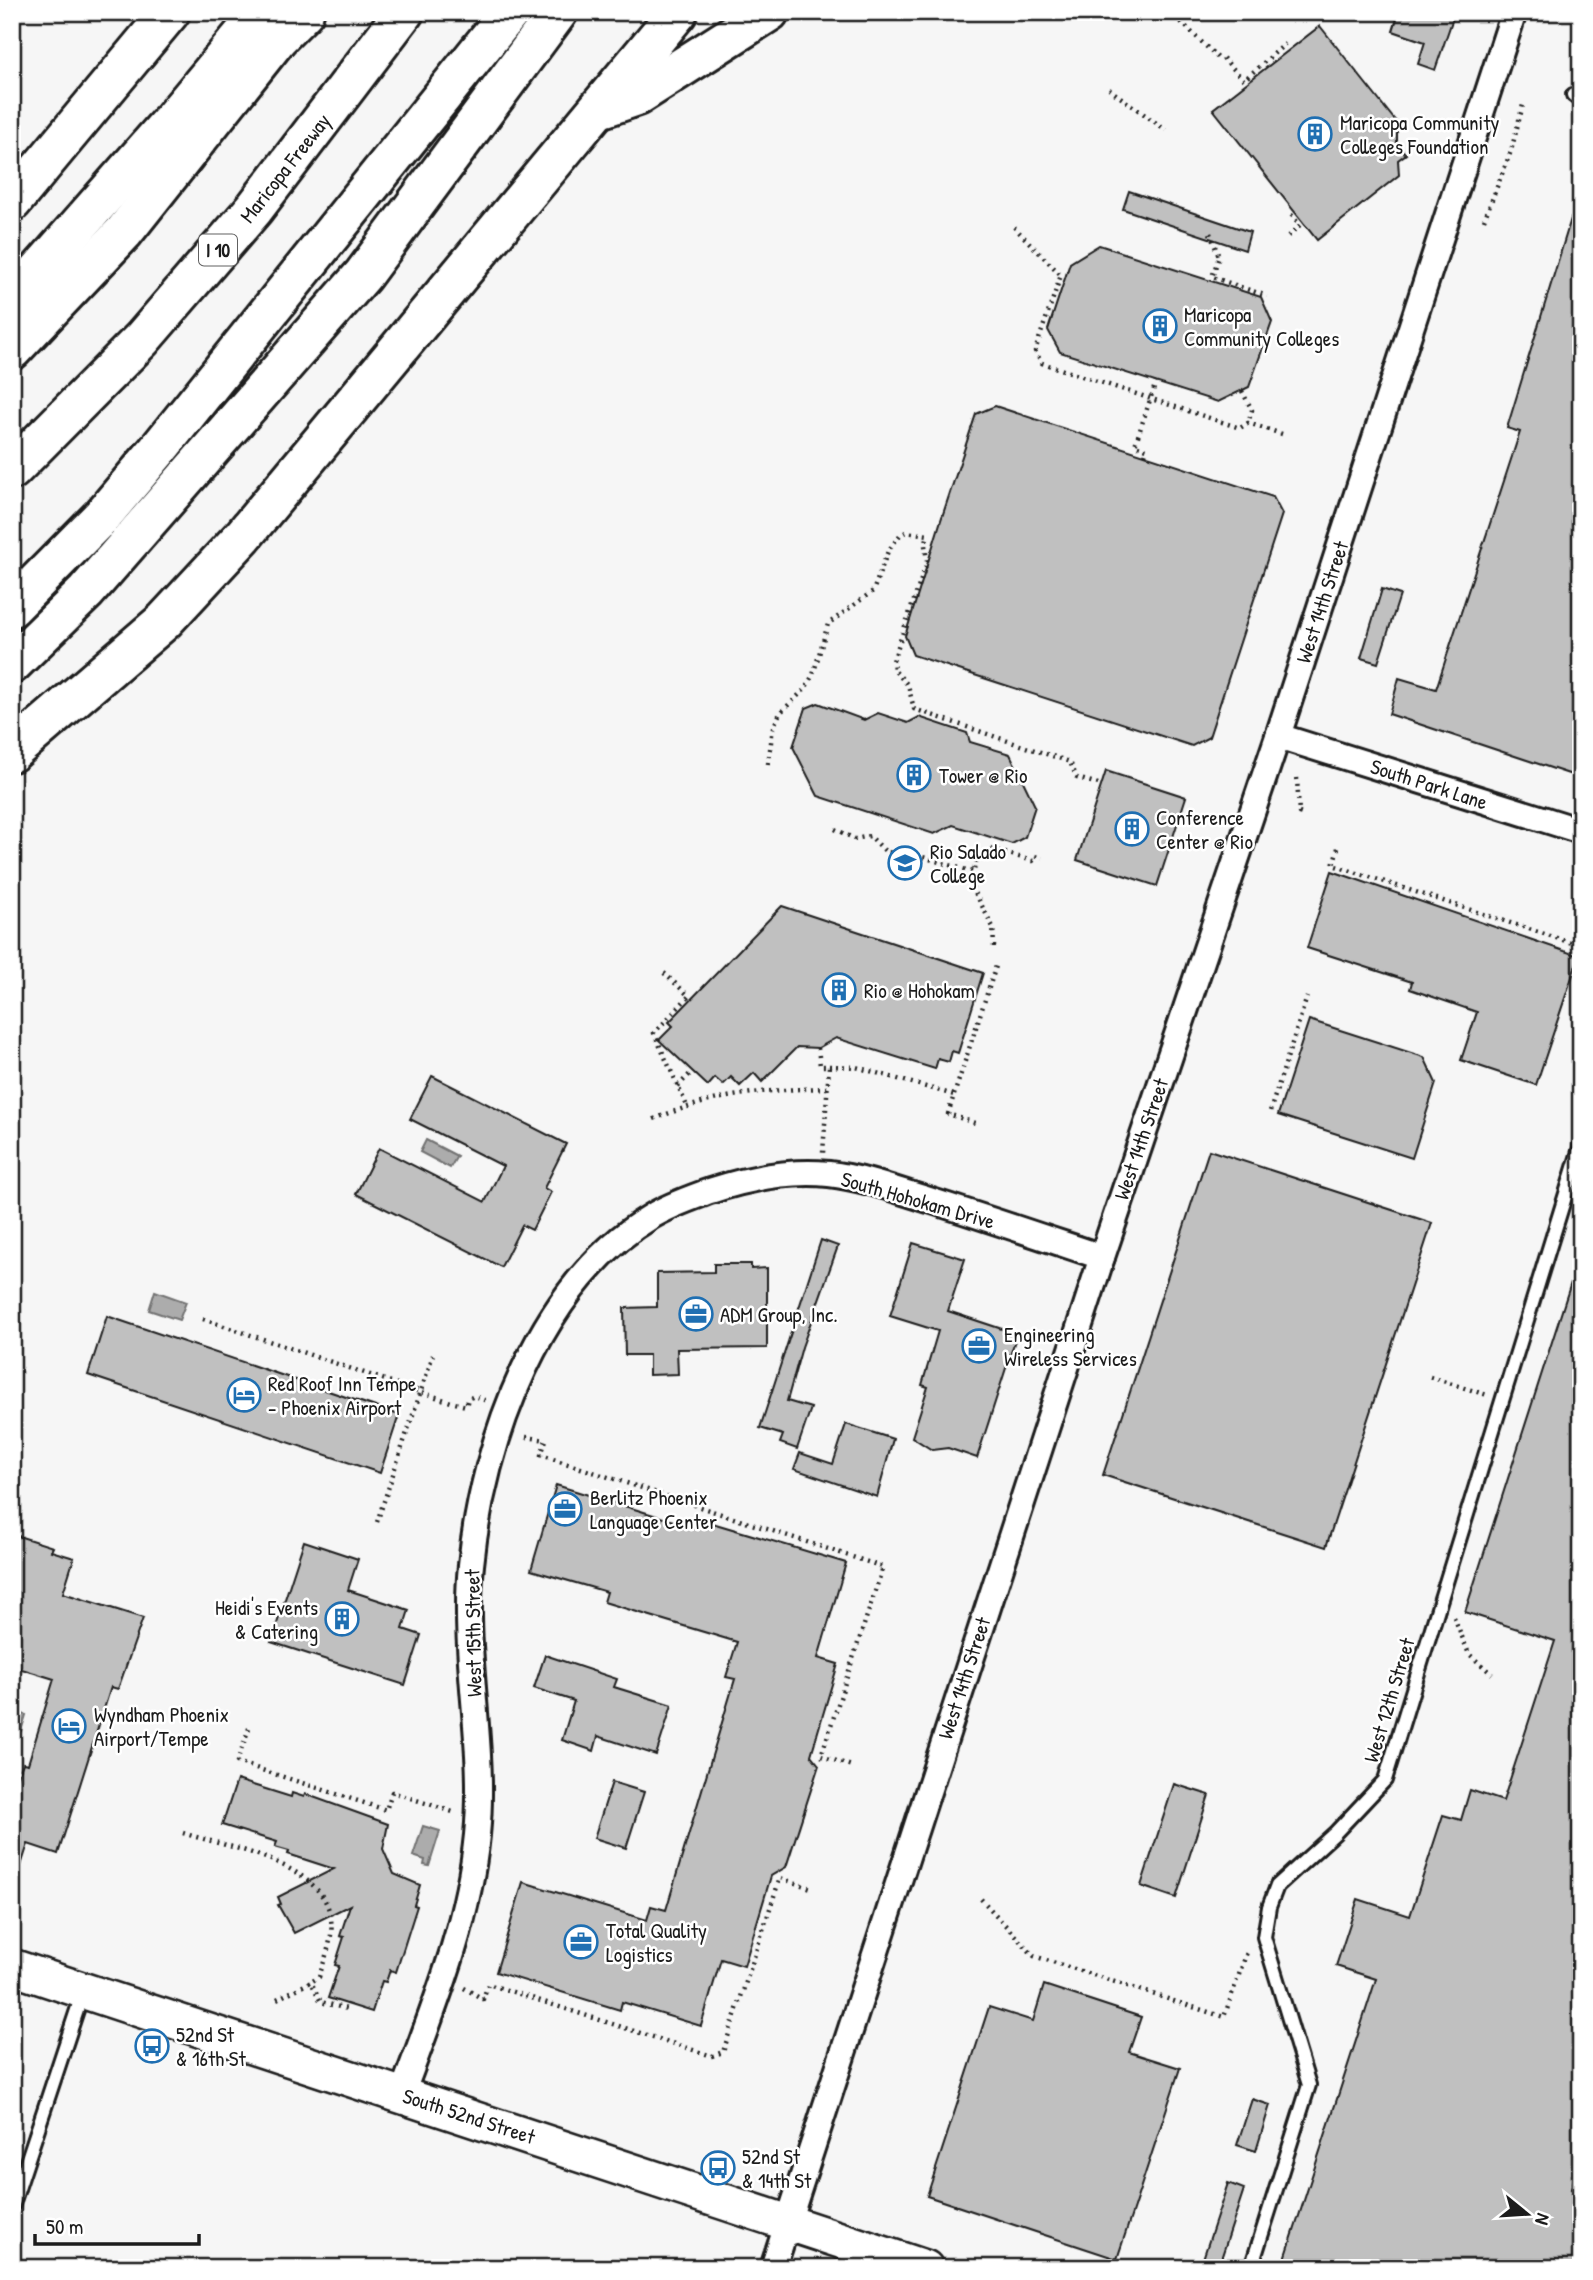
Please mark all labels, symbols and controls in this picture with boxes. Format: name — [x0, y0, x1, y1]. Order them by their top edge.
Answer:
street label: Maricopa Freeway — [233, 107, 337, 229]
place label: Maricopa Community Colleges Foundation — [1340, 108, 1500, 161]
building icon: Maricopa Community Colleges Foundation — [1296, 115, 1334, 153]
road number: I 10 — [199, 234, 237, 266]
place label: Maricopa Community Colleges — [1184, 300, 1339, 353]
building icon: Maricopa Community Colleges — [1141, 307, 1179, 345]
street label: West 14th Street — [1289, 537, 1356, 667]
street label: South Park Lane — [1367, 751, 1491, 817]
building icon: Tower @ Rio — [895, 756, 933, 794]
place label: Tower @ Rio — [939, 761, 1027, 790]
place label: Conference Center @ Rio — [1156, 803, 1253, 856]
building icon: Conference Center @ Rio — [1113, 810, 1151, 848]
place label: Rio Salado College — [930, 837, 1006, 890]
school or university icon: Rio Salado College — [886, 844, 924, 882]
building icon: Rio @ Hohokam — [820, 971, 858, 1009]
place label: Rio @ Hohokam — [864, 976, 975, 1005]
street label: West 14th Street — [1107, 1074, 1176, 1204]
street label: South Hohokam Drive — [838, 1164, 998, 1236]
office icon: ADM Group, Inc. — [677, 1295, 715, 1333]
place label: ADM Group, Inc. — [720, 1300, 838, 1329]
place label: Engineering Wireless Services — [1004, 1320, 1137, 1373]
office icon: Engineering Wireless Services — [960, 1327, 998, 1365]
place label: Red Roof Inn Tempe - Phoenix Airport — [268, 1369, 416, 1422]
hotel icon: Red Roof Inn Tempe - Phoenix Airport — [225, 1376, 263, 1414]
place label: Berlitz Phoenix Language Center — [590, 1483, 717, 1536]
office icon: Berlitz Phoenix Language Center — [546, 1490, 584, 1528]
street label: West 15th Street — [457, 1568, 489, 1697]
place label: Heidi's Events & Catering — [215, 1593, 318, 1646]
building icon: Heidi's Events & Catering — [323, 1600, 361, 1638]
street label: West 14th Street — [931, 1613, 998, 1743]
street label: West 12th Street — [1356, 1634, 1422, 1766]
place label: Wyndham Phoenix Airport/Tempe — [94, 1700, 229, 1753]
hotel icon: Wyndham Phoenix Airport/Tempe — [50, 1707, 88, 1745]
place label: Total Quality Logistics — [606, 1916, 707, 1969]
office icon: Total Quality Logistics — [562, 1923, 600, 1961]
place label: 52nd St & 16th St — [176, 2020, 246, 2073]
bus stop icon: 52nd St & 16th St — [133, 2027, 171, 2065]
street label: South 52nd Street — [399, 2081, 540, 2151]
place label: 52nd St & 14th St — [742, 2142, 812, 2195]
bus stop icon: 52nd St & 14th St — [699, 2149, 737, 2187]
north arrow — [1492, 2178, 1562, 2248]
scale bar — [35, 2203, 200, 2247]
text: N — [1529, 2210, 1557, 2228]
text: 50 m — [46, 2212, 83, 2241]

